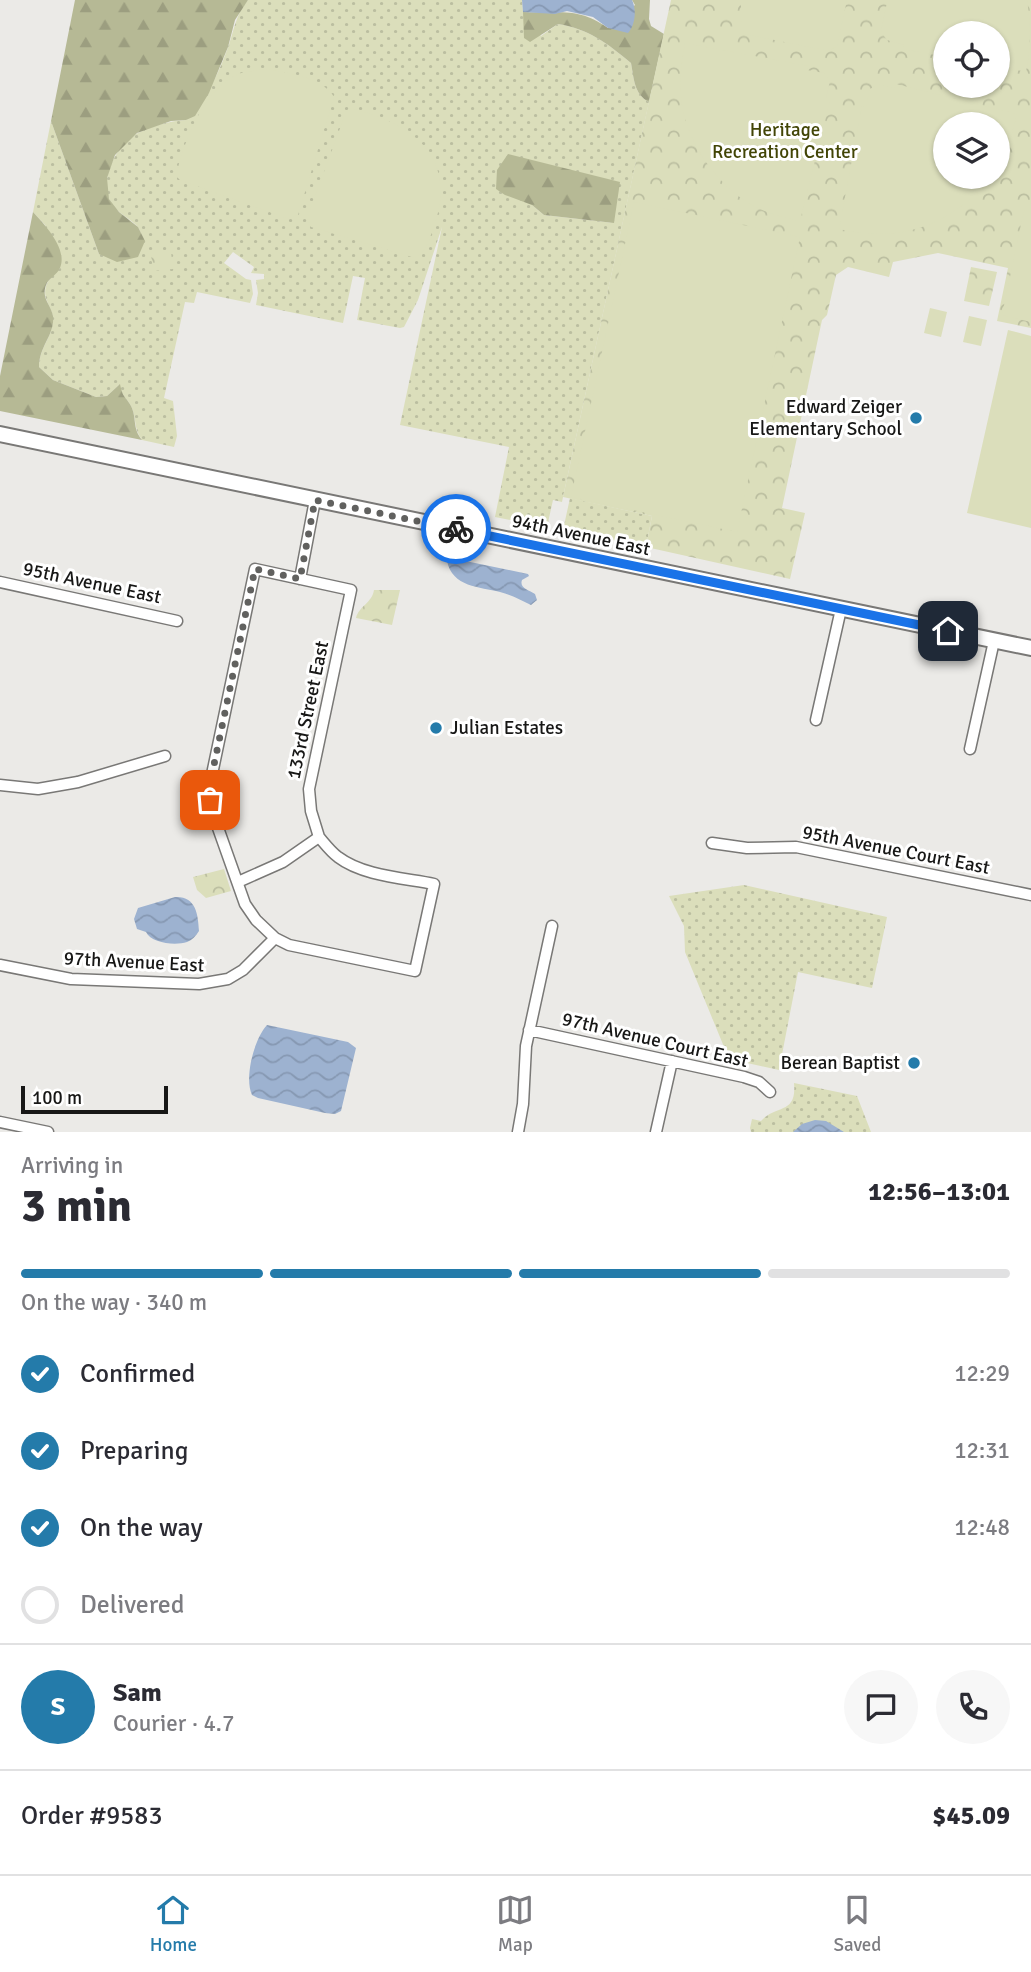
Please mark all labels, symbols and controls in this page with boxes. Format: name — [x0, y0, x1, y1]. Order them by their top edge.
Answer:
map controls — [933, 21, 1010, 189]
button: locate — [933, 21, 1010, 98]
button: layers — [933, 112, 1010, 189]
park label: Heritage Recreation Center — [712, 118, 858, 164]
place label: Edward Zeiger Elementary School — [749, 395, 902, 441]
marker: Edward Zeiger Elementary School — [908, 410, 924, 426]
courier — [421, 494, 491, 564]
street label: 94th Avenue East — [510, 509, 653, 561]
icon: bike — [437, 510, 475, 548]
street label: 95th Avenue East — [21, 557, 164, 609]
pin — [918, 601, 978, 661]
icon: home — [929, 612, 967, 650]
street label: 133rd Street East — [282, 638, 334, 781]
place label: Julian Estates — [450, 716, 563, 740]
marker: Julian Estates — [428, 720, 444, 736]
pin — [180, 770, 240, 830]
icon: bag — [191, 781, 229, 819]
street label: 95th Avenue Court East — [800, 820, 992, 880]
street label: 97th Avenue East — [63, 946, 205, 978]
street label: 97th Avenue Court East — [560, 1007, 751, 1073]
place label: Berean Baptist — [781, 1051, 900, 1075]
marker: Berean Baptist — [906, 1055, 922, 1071]
scale bar — [21, 1083, 168, 1115]
text: 100 m — [32, 1086, 82, 1110]
text: Arriving in — [21, 1151, 123, 1180]
text: 12:56–13:01 — [868, 1176, 1010, 1208]
text: 3 min — [21, 1178, 132, 1234]
text: On the way · 340 m — [21, 1288, 207, 1317]
icon: check — [21, 1355, 59, 1393]
text: Confirmed — [80, 1358, 195, 1390]
text: 12:29 — [954, 1359, 1010, 1388]
icon: check — [21, 1432, 59, 1470]
text: Preparing — [80, 1435, 188, 1467]
text: 12:31 — [954, 1436, 1010, 1465]
icon: check — [21, 1509, 59, 1547]
text: On the way — [80, 1512, 203, 1544]
text: 12:48 — [954, 1513, 1010, 1542]
text: Delivered — [80, 1589, 185, 1621]
button: chat — [844, 1670, 918, 1744]
button: phone — [936, 1670, 1010, 1744]
text: Sam — [113, 1677, 162, 1709]
text: S — [51, 1691, 65, 1723]
text: Courier · 4.7 — [113, 1709, 234, 1738]
text: Order #9583 — [21, 1800, 162, 1832]
text: $45.09 — [932, 1800, 1010, 1832]
tab: Home — [150, 1891, 197, 1957]
tab: Map — [496, 1891, 534, 1957]
tab: Saved — [833, 1891, 881, 1957]

